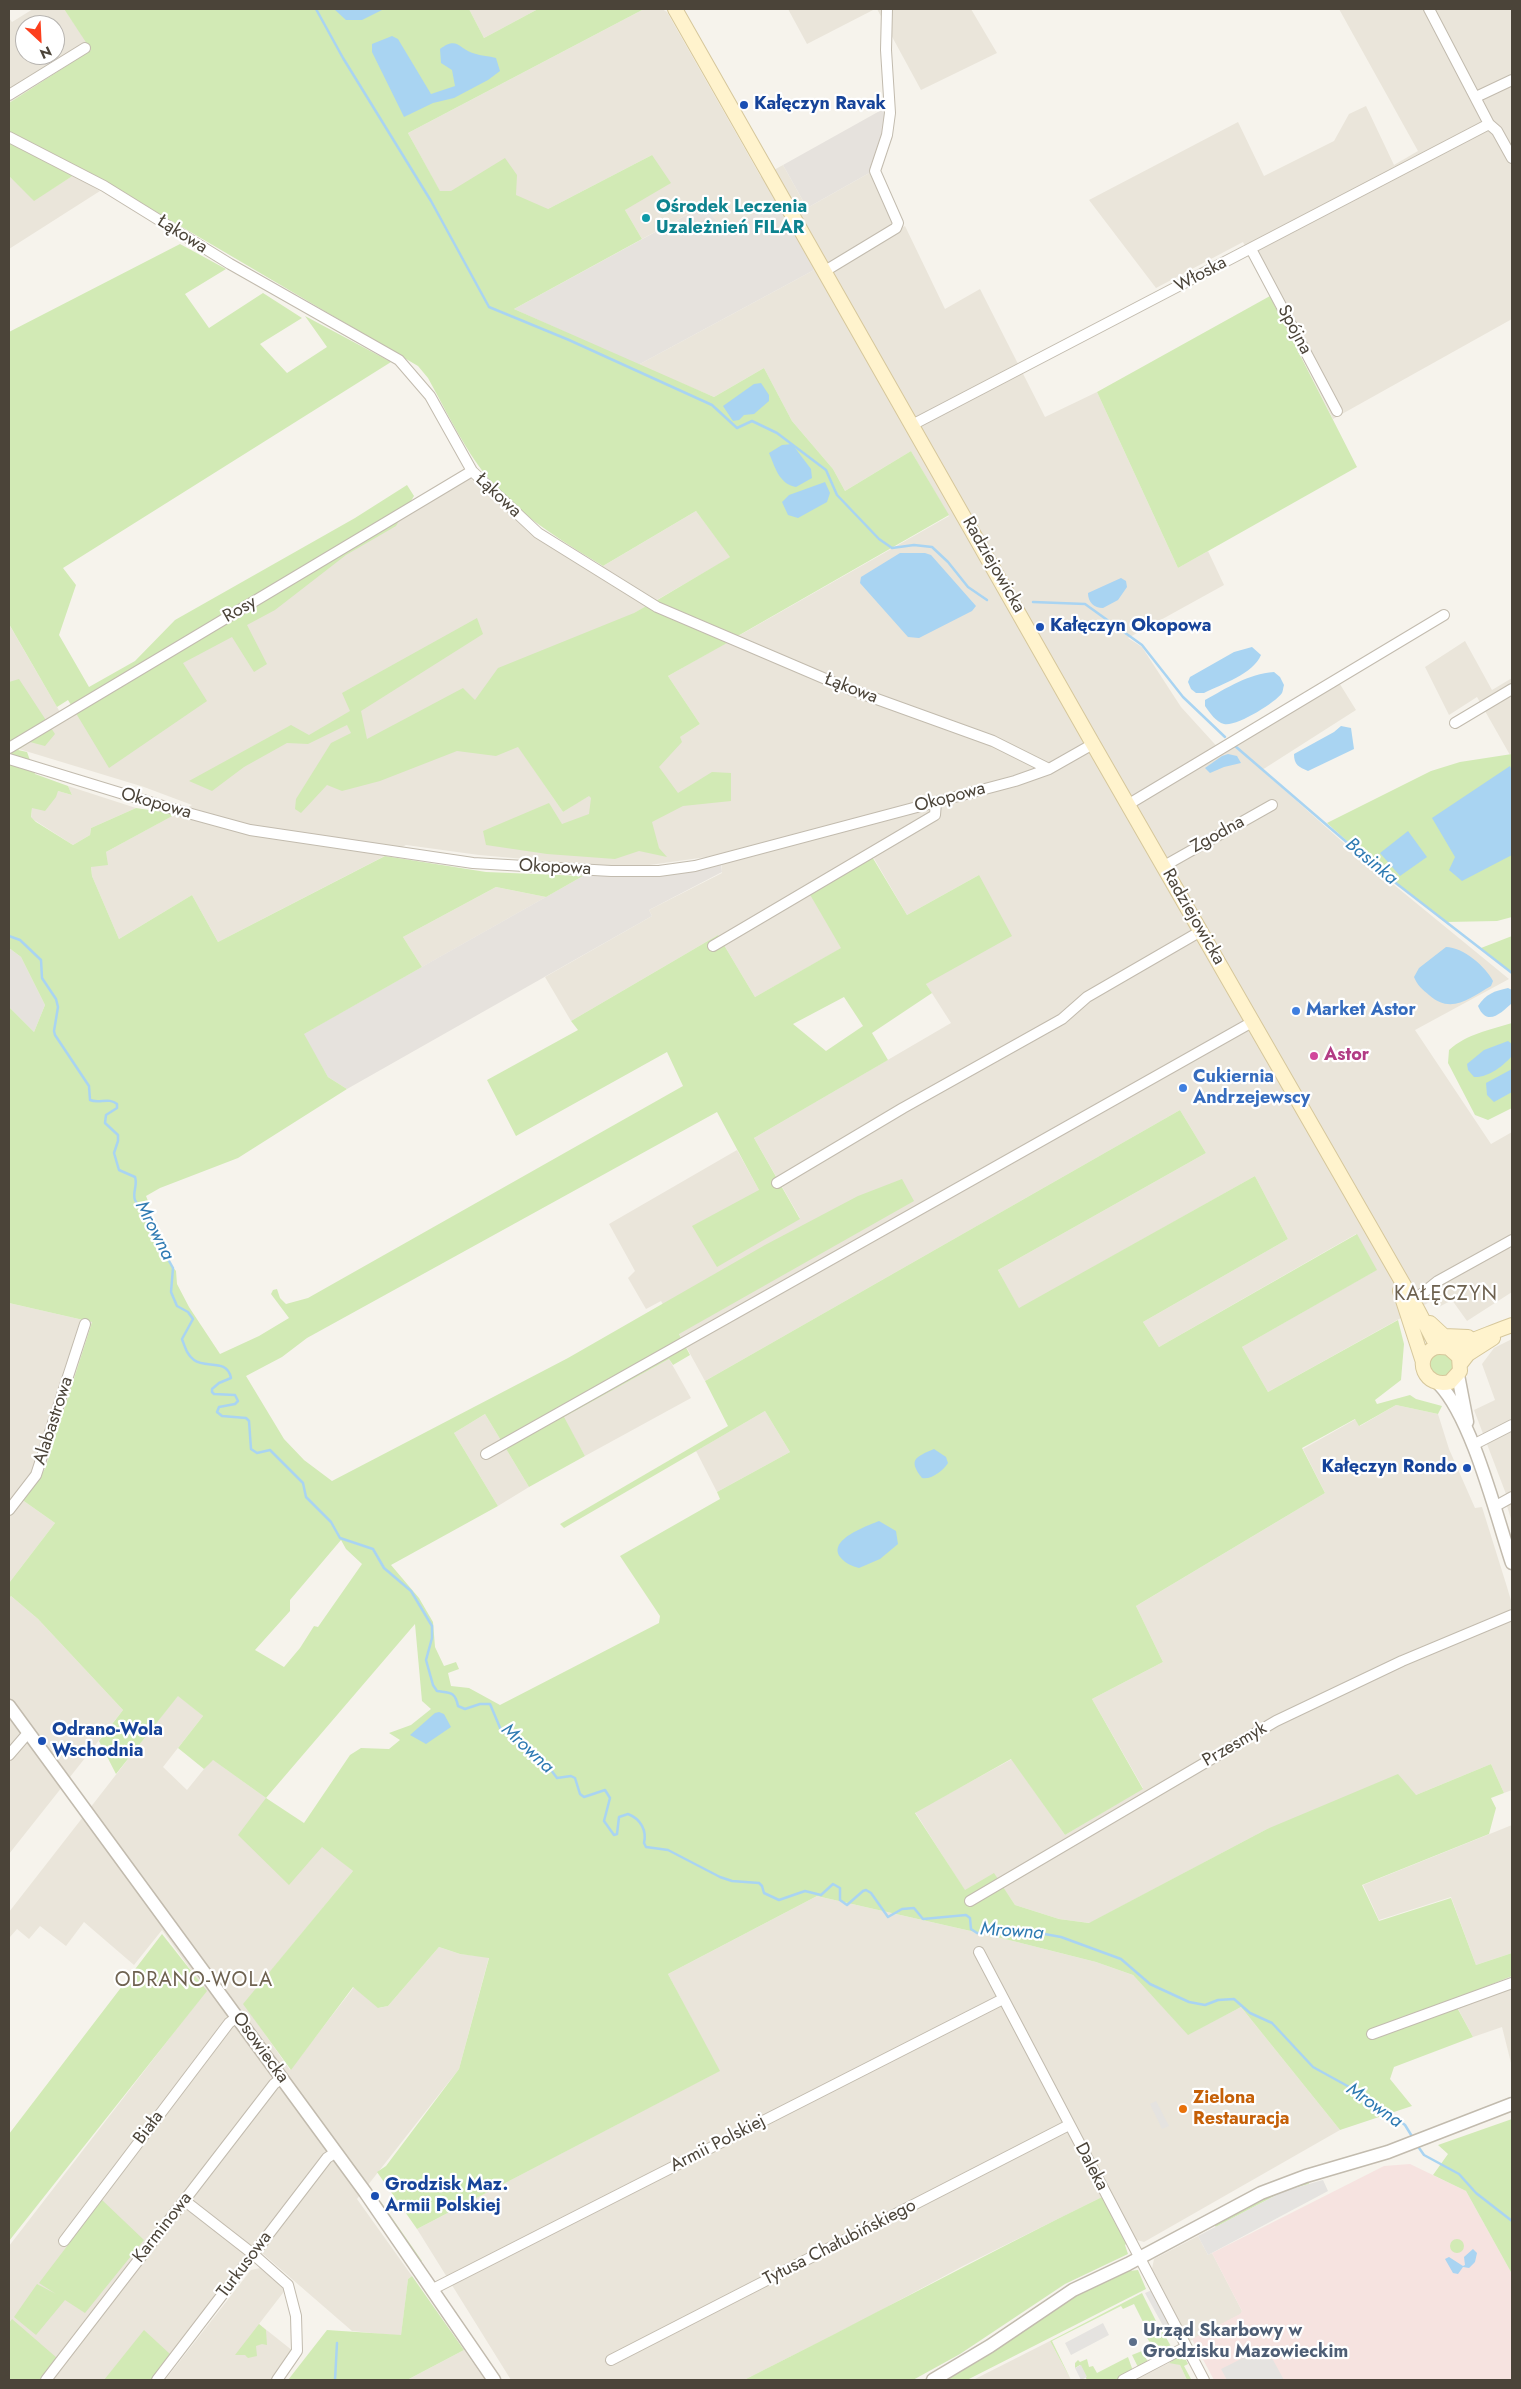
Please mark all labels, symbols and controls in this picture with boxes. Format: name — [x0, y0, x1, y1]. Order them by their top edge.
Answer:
north arrow — [15, 15, 65, 65]
text: N — [37, 41, 55, 64]
place label: Kałęczyn Ravak — [754, 94, 886, 116]
marker: Kałęczyn Ravak — [738, 99, 750, 111]
place label: Ośrodek Leczenia Uzależnień FILAR — [656, 197, 807, 240]
street label: Łąkowa — [153, 211, 211, 259]
marker: Ośrodek Leczenia Uzależnień FILAR — [640, 212, 652, 224]
street label: Włoska — [1171, 252, 1231, 298]
street label: Spójna — [1272, 302, 1316, 358]
street label: Łąkowa — [471, 469, 525, 523]
street label: Radziejowicka — [957, 513, 1029, 617]
street label: Rosy — [219, 592, 261, 628]
place label: Kałęczyn Okopowa — [1050, 616, 1212, 638]
marker: Kałęczyn Okopowa — [1034, 621, 1046, 633]
street label: Łąkowa — [821, 669, 881, 709]
street label: Okopowa — [912, 778, 988, 818]
street label: Okopowa — [118, 784, 194, 824]
street label: Zgodna — [1188, 812, 1248, 858]
water label: Basinka — [1340, 834, 1402, 890]
street label: Okopowa — [518, 855, 592, 881]
street label: Radziejowicka — [1157, 865, 1229, 969]
place label: Market Astor — [1306, 1000, 1416, 1022]
marker: Market Astor — [1290, 1005, 1302, 1017]
place label: Astor — [1324, 1045, 1369, 1067]
marker: Astor — [1308, 1050, 1320, 1062]
place label: Cukiernia Andrzejewscy — [1193, 1067, 1310, 1110]
marker: Cukiernia Andrzejewscy — [1177, 1082, 1189, 1094]
water label: Mrowna — [129, 1198, 179, 1264]
district label: KAŁĘCZYN — [1393, 1283, 1499, 1307]
street label: Alabastrowa — [30, 1374, 78, 1468]
place label: Kałęczyn Rondo — [1322, 1457, 1457, 1479]
marker: Kałęczyn Rondo — [1461, 1462, 1473, 1474]
street label: Przesmyk — [1199, 1718, 1271, 1772]
water label: Mrowna — [496, 1719, 558, 1779]
place label: Odrano-Wola Wschodnia — [52, 1720, 163, 1762]
marker: Odrano-Wola Wschodnia — [36, 1735, 48, 1747]
water label: Mrowna — [980, 1918, 1044, 1946]
district label: ODRANO-WOLA — [113, 1969, 275, 1993]
street label: Osowiecka — [227, 2008, 293, 2088]
water label: Mrowna — [1341, 2078, 1407, 2134]
place label: Zielona Restauracja — [1193, 2088, 1290, 2130]
marker: Zielona Restauracja — [1177, 2103, 1189, 2115]
street label: Biała — [129, 2107, 169, 2149]
street label: Armii Polskiej — [667, 2111, 769, 2177]
street label: Daleka — [1070, 2139, 1112, 2195]
place label: Grodzisk Maz. Armii Polskiej — [385, 2175, 508, 2218]
street label: Karminowa — [129, 2188, 197, 2268]
marker: Grodzisk Maz. Armii Polskiej — [369, 2190, 381, 2202]
street label: Tytusa Chałubińskiego — [760, 2195, 920, 2291]
street label: Turkusowa — [213, 2228, 277, 2302]
place label: Urząd Skarbowy w Grodzisku Mazowieckim — [1143, 2321, 1348, 2364]
marker: Urząd Skarbowy w Grodzisku Mazowieckim — [1127, 2336, 1139, 2348]

